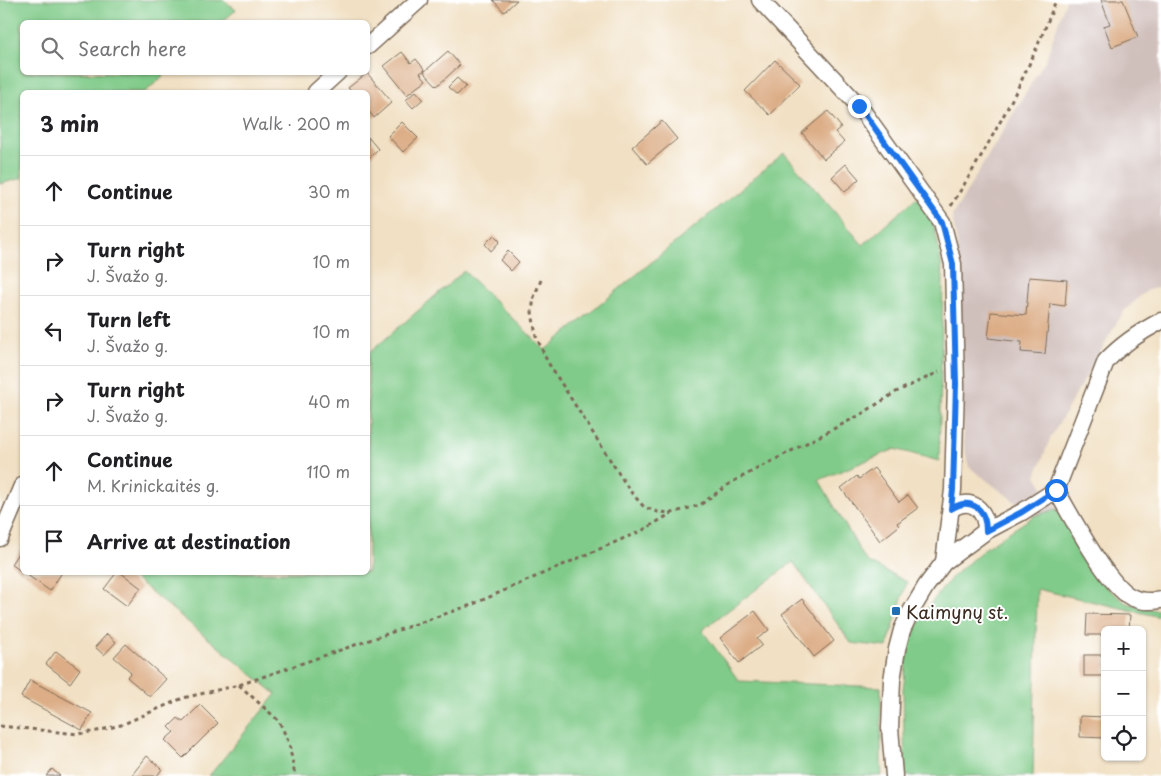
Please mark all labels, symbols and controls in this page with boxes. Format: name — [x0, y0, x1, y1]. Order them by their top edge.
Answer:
search box — [20, 20, 370, 75]
icon: search — [38, 34, 66, 62]
text: Search here — [78, 34, 187, 62]
route end — [848, 95, 871, 118]
text: 3 min — [40, 107, 99, 139]
text: Walk · 200 m — [242, 111, 350, 135]
icon: ahead — [40, 177, 68, 205]
text: Continue — [87, 177, 173, 205]
text: 30 m — [308, 179, 350, 203]
text: Turn right — [87, 235, 185, 263]
icon: right — [40, 247, 68, 275]
text: 10 m — [313, 249, 350, 273]
text: J. Švažo g. — [87, 263, 168, 287]
text: Turn left — [87, 305, 171, 333]
icon: left — [40, 317, 68, 345]
text: 10 m — [313, 319, 350, 343]
text: J. Švažo g. — [87, 333, 168, 357]
text: Turn right — [87, 375, 185, 403]
icon: right — [40, 387, 68, 415]
text: 40 m — [308, 389, 350, 413]
text: J. Švažo g. — [87, 403, 168, 427]
text: Continue — [87, 445, 173, 473]
icon: ahead — [40, 457, 68, 485]
text: 110 m — [307, 459, 350, 483]
text: M. Krinickaitės g. — [87, 473, 219, 497]
route start — [1045, 479, 1068, 502]
icon: arrive — [40, 527, 68, 555]
text: Arrive at destination — [87, 527, 291, 555]
place label: Kaimynų st. — [906, 598, 1009, 625]
marker: Kaimynų st. — [890, 605, 902, 617]
map controls — [1101, 626, 1146, 761]
button: + — [1101, 626, 1146, 671]
button: − — [1101, 671, 1146, 716]
button: locate — [1101, 716, 1146, 761]

